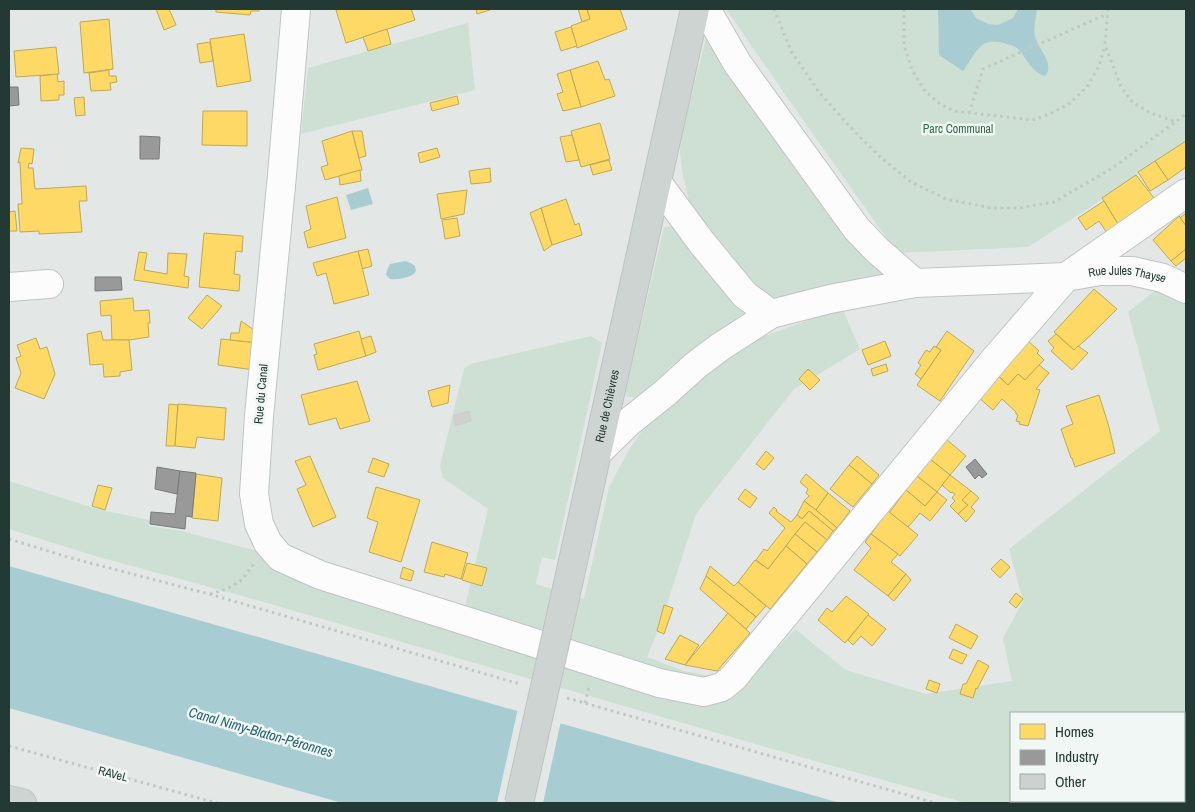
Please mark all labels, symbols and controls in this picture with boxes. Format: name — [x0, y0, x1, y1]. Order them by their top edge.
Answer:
park label: Parc Communal — [923, 121, 993, 137]
street label: Rue Jules Thayse — [1087, 263, 1169, 287]
street label: Rue du Canal — [250, 363, 272, 425]
street label: Rue de Chièvres — [592, 368, 623, 444]
water label: Canal Nimy-Blaton-Péronnes — [187, 703, 335, 761]
legend — [1010, 712, 1185, 802]
text: Homes — [1055, 721, 1094, 742]
text: Industry — [1055, 746, 1100, 767]
street label: RAVeL — [96, 762, 130, 786]
text: Other — [1055, 771, 1086, 792]

